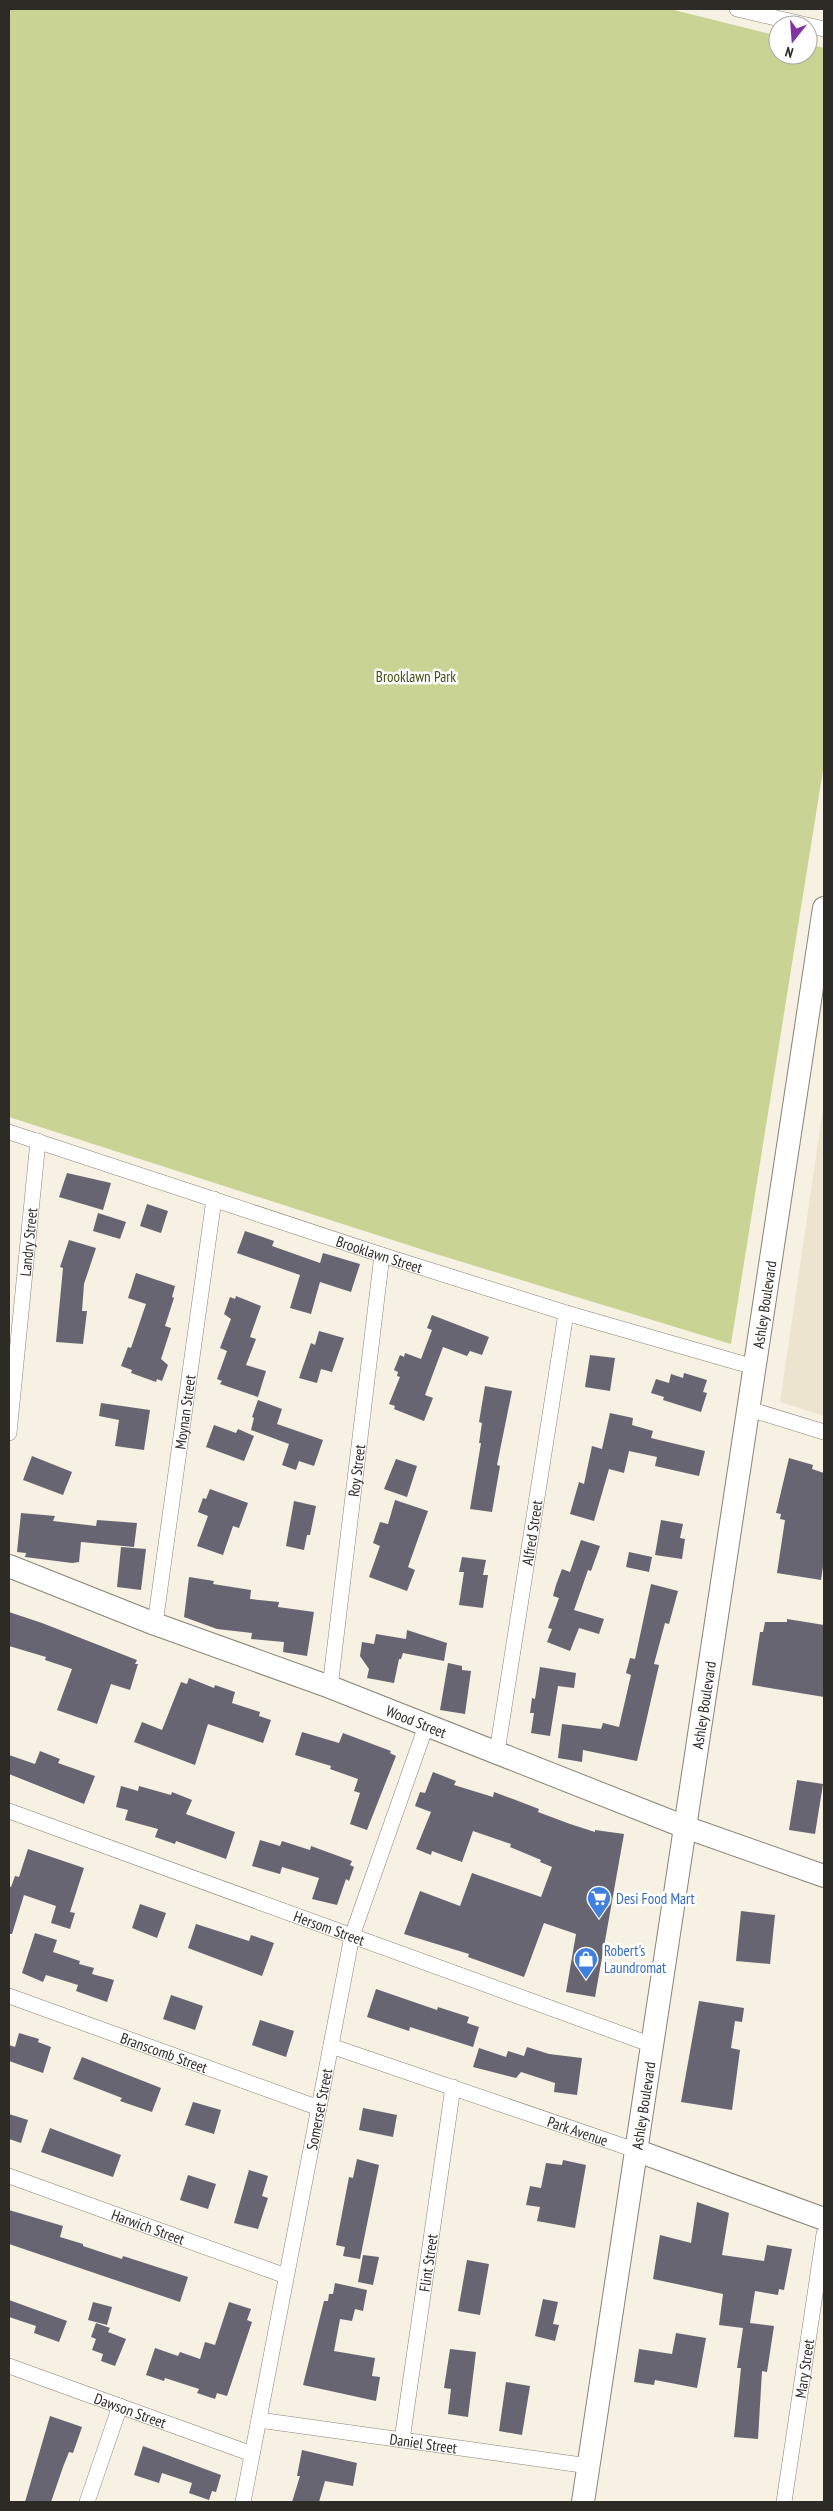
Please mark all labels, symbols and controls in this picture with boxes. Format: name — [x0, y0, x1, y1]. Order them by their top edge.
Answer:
north arrow — [768, 15, 818, 65]
text: N — [783, 43, 795, 62]
park label: Brooklawn Park — [376, 667, 456, 686]
street label: Landry Street — [15, 1207, 41, 1277]
street label: Brooklawn Street — [334, 1231, 425, 1277]
street label: Ashley Boulevard — [748, 1259, 780, 1350]
street label: Moynan Street — [170, 1374, 199, 1451]
street label: Roy Street — [343, 1443, 369, 1498]
street label: Alfred Street — [517, 1499, 546, 1567]
street label: Ashley Boulevard — [687, 1660, 720, 1750]
street label: Wood Street — [383, 1701, 449, 1742]
supermarket icon: Desi Food Mart — [586, 1885, 612, 1919]
place label: Desi Food Mart — [616, 1889, 695, 1908]
street label: Hersom Street — [291, 1906, 367, 1949]
place label: Robert's Laundromat — [604, 1941, 666, 1977]
shop icon: Robert's Laundromat — [573, 1946, 599, 1980]
street label: Branscomb Street — [118, 2028, 210, 2076]
street label: Ashley Boulevard — [627, 2060, 659, 2151]
street label: Somerset Street — [301, 2067, 336, 2152]
street label: Park Avenue — [545, 2111, 611, 2150]
street label: Harwich Street — [109, 2204, 187, 2248]
street label: Flint Street — [414, 2233, 441, 2293]
street label: Mary Street — [790, 2338, 818, 2399]
street label: Dawson Street — [92, 2388, 169, 2432]
street label: Daniel Street — [389, 2429, 458, 2457]

